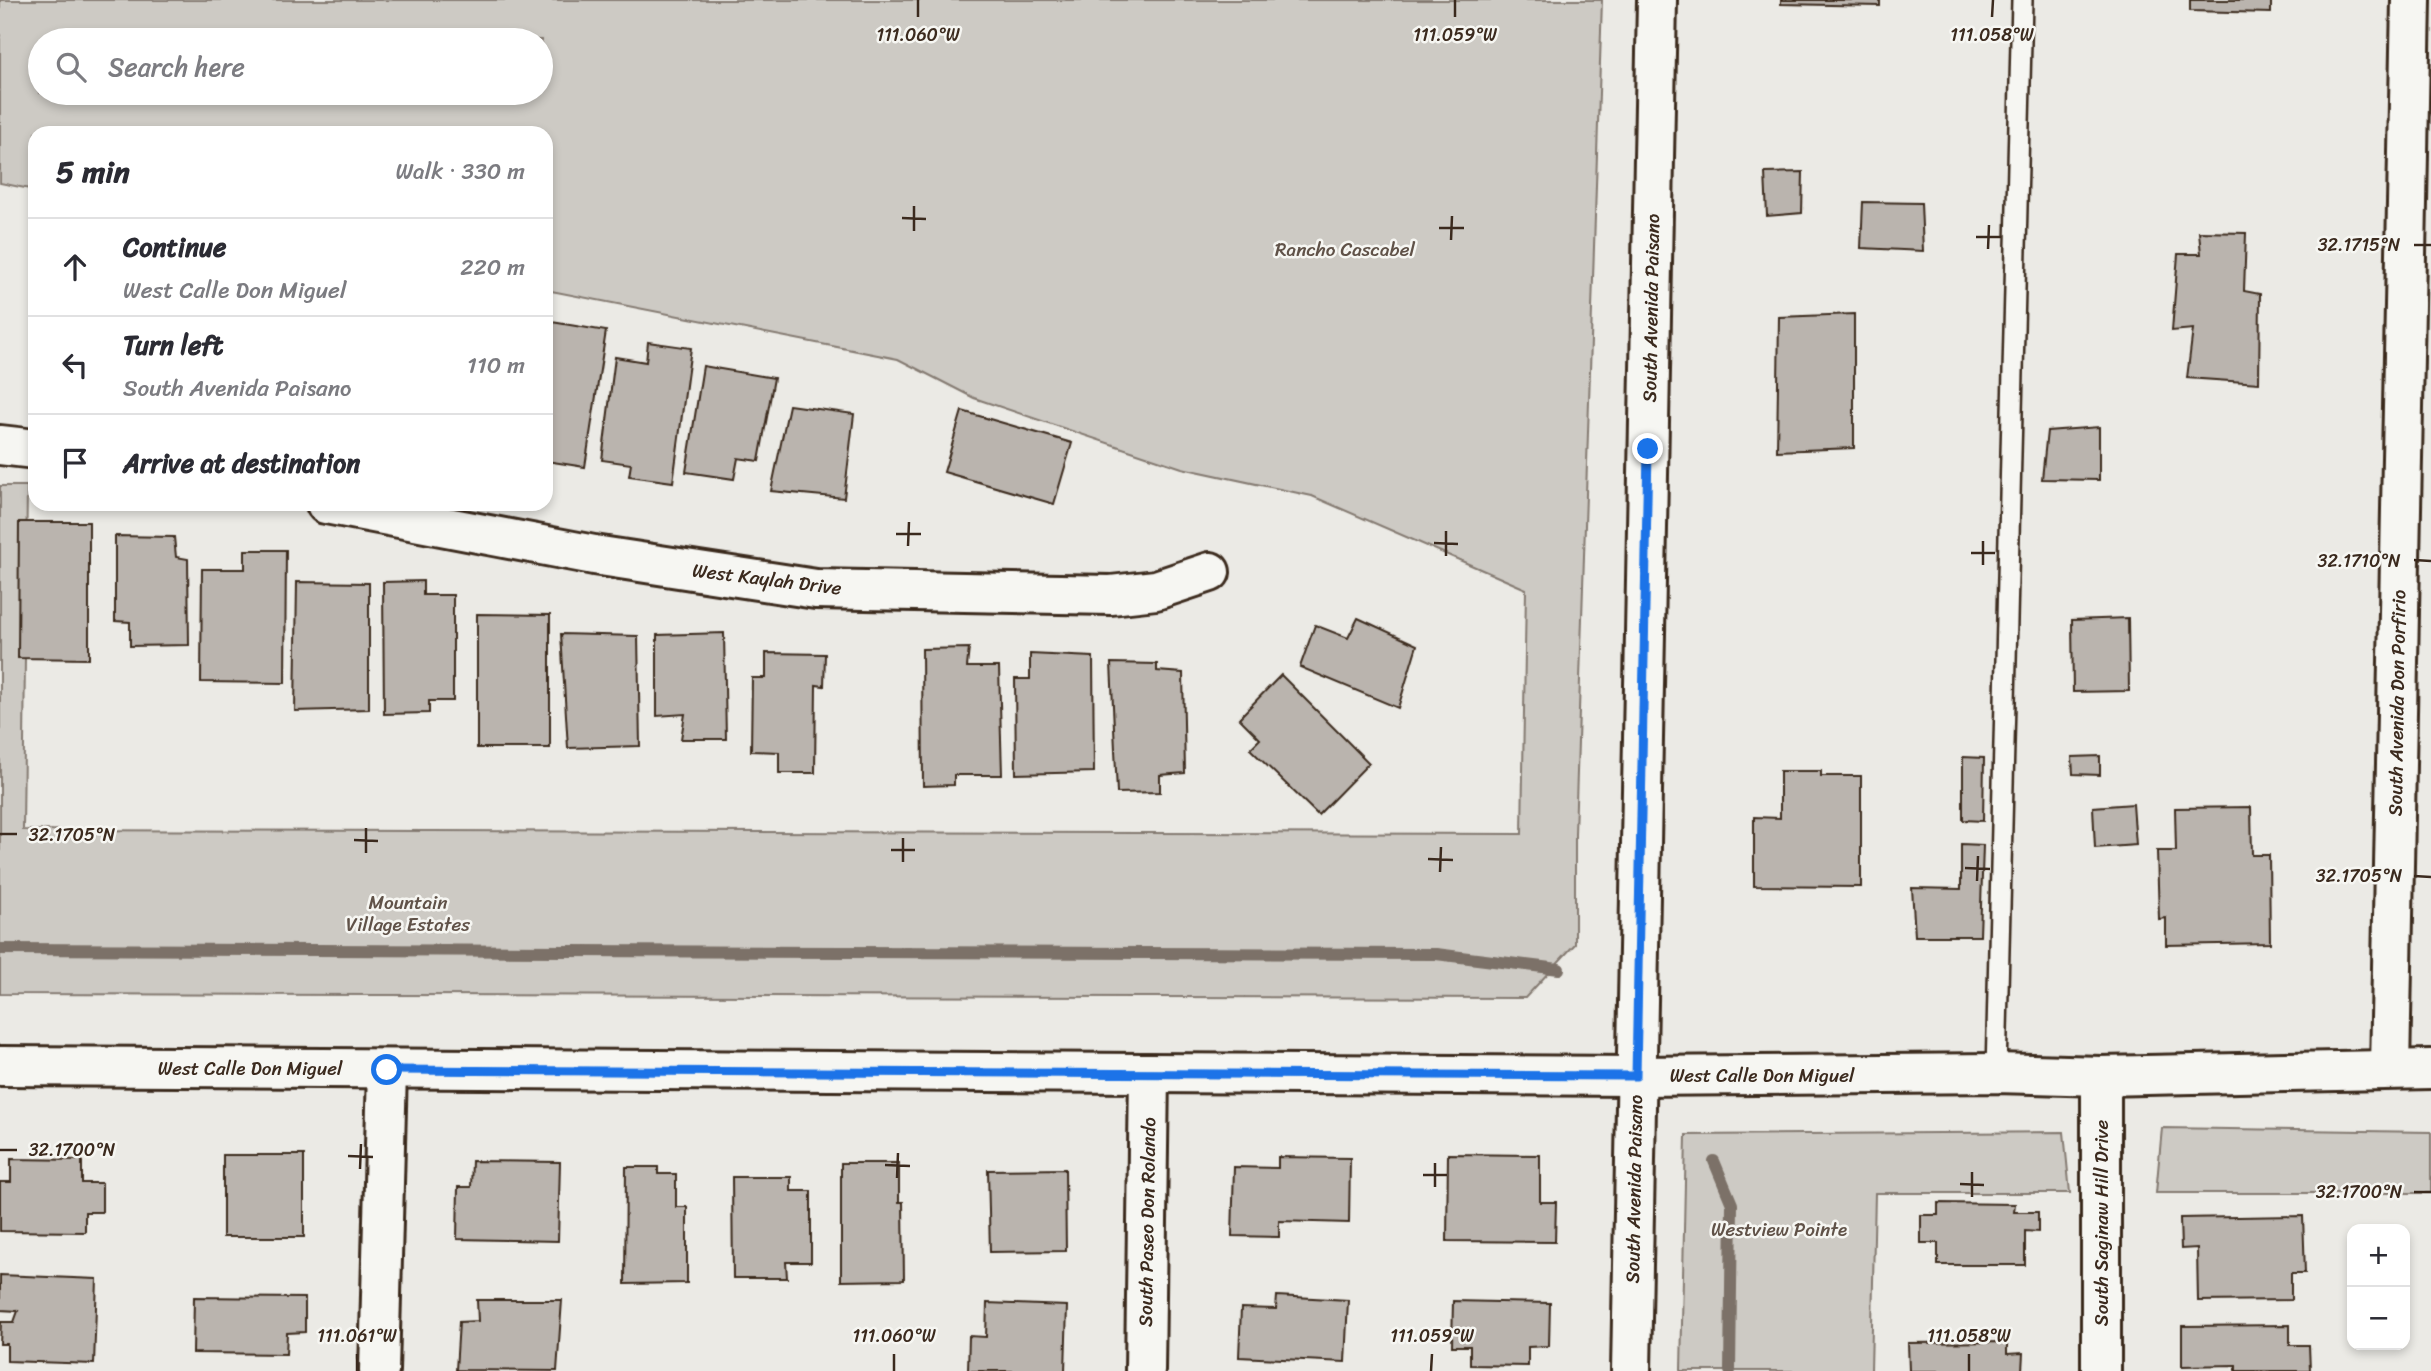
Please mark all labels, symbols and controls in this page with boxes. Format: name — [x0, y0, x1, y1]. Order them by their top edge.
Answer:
text: 111.060°W — [876, 19, 961, 51]
text: 111.059°W — [1413, 19, 1498, 51]
text: 111.058°W — [1950, 19, 2035, 51]
search box — [28, 28, 553, 105]
text: Search here — [108, 44, 245, 90]
icon: search — [52, 48, 90, 86]
text: 5 min — [56, 145, 130, 199]
text: Walk · 330 m — [395, 151, 525, 192]
street label: South Avenida Paisano — [1633, 213, 1669, 403]
text: Continue — [123, 224, 226, 270]
text: 32.1715°N — [2318, 229, 2401, 261]
park label: Rancho Cascabel — [1275, 233, 1415, 266]
text: 220 m — [460, 247, 525, 288]
icon: ahead — [56, 248, 94, 286]
text: West Calle Don Miguel — [123, 270, 347, 311]
text: Turn left — [123, 322, 223, 368]
text: 110 m — [467, 345, 525, 386]
icon: left — [56, 346, 94, 384]
text: South Avenida Paisano — [123, 368, 351, 409]
route end — [1632, 433, 1663, 464]
text: Arrive at destination — [123, 440, 360, 486]
icon: arrive — [56, 444, 94, 482]
text: 32.1710°N — [2318, 545, 2401, 577]
street label: West Kaylah Drive — [691, 553, 844, 605]
street label: South Avenida Don Porfirio — [2379, 589, 2415, 817]
text: 32.1705°N — [29, 819, 116, 851]
text: 32.1705°N — [2316, 860, 2403, 892]
park label: Mountain Village Estates — [346, 886, 470, 941]
street label: West Calle Don Miguel — [158, 1052, 343, 1085]
route start — [371, 1054, 402, 1085]
street label: West Calle Don Miguel — [1670, 1059, 1855, 1092]
street label: South Avenida Paisano — [1616, 1094, 1652, 1284]
street label: South Paseo Don Rolando — [1129, 1117, 1165, 1327]
street label: South Saginaw Hill Drive — [2085, 1119, 2118, 1326]
text: 32.1700°N — [29, 1134, 116, 1166]
text: 32.1700°N — [2316, 1176, 2403, 1208]
park label: Westview Pointe — [1711, 1213, 1847, 1246]
map controls — [2347, 1224, 2410, 1350]
button: + — [2347, 1224, 2410, 1287]
button: − — [2347, 1287, 2410, 1350]
text: 111.061°W — [317, 1320, 398, 1352]
text: 111.060°W — [852, 1320, 937, 1352]
text: 111.059°W — [1390, 1320, 1475, 1352]
text: 111.058°W — [1927, 1320, 2012, 1352]

